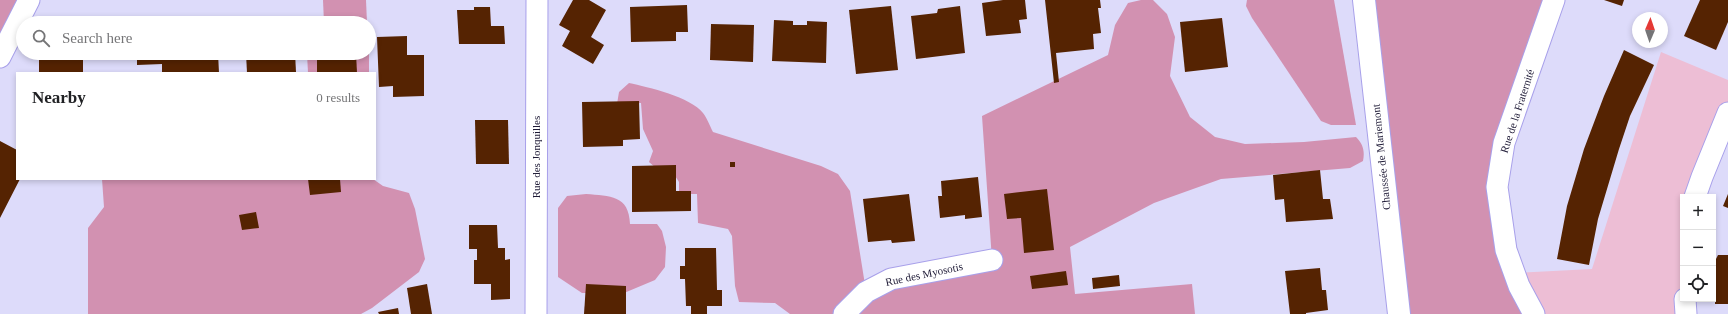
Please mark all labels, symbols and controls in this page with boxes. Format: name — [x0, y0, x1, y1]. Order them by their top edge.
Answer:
north arrow — [1632, 12, 1668, 48]
search box — [16, 16, 376, 60]
icon: search — [30, 27, 52, 49]
text: Search here — [62, 30, 132, 46]
street label: Rue de la Fraternité — [1498, 68, 1536, 154]
text: Nearby — [32, 88, 86, 107]
text: 0 results — [316, 90, 360, 105]
street label: Chaussée de Mariemont — [1369, 104, 1393, 210]
street label: Rue des Jonquilles — [530, 116, 542, 198]
map controls — [1680, 194, 1716, 302]
button: + — [1680, 194, 1716, 230]
button: − — [1680, 230, 1716, 266]
street label: Rue des Myosotis — [884, 260, 964, 288]
button: locate — [1680, 266, 1716, 302]

